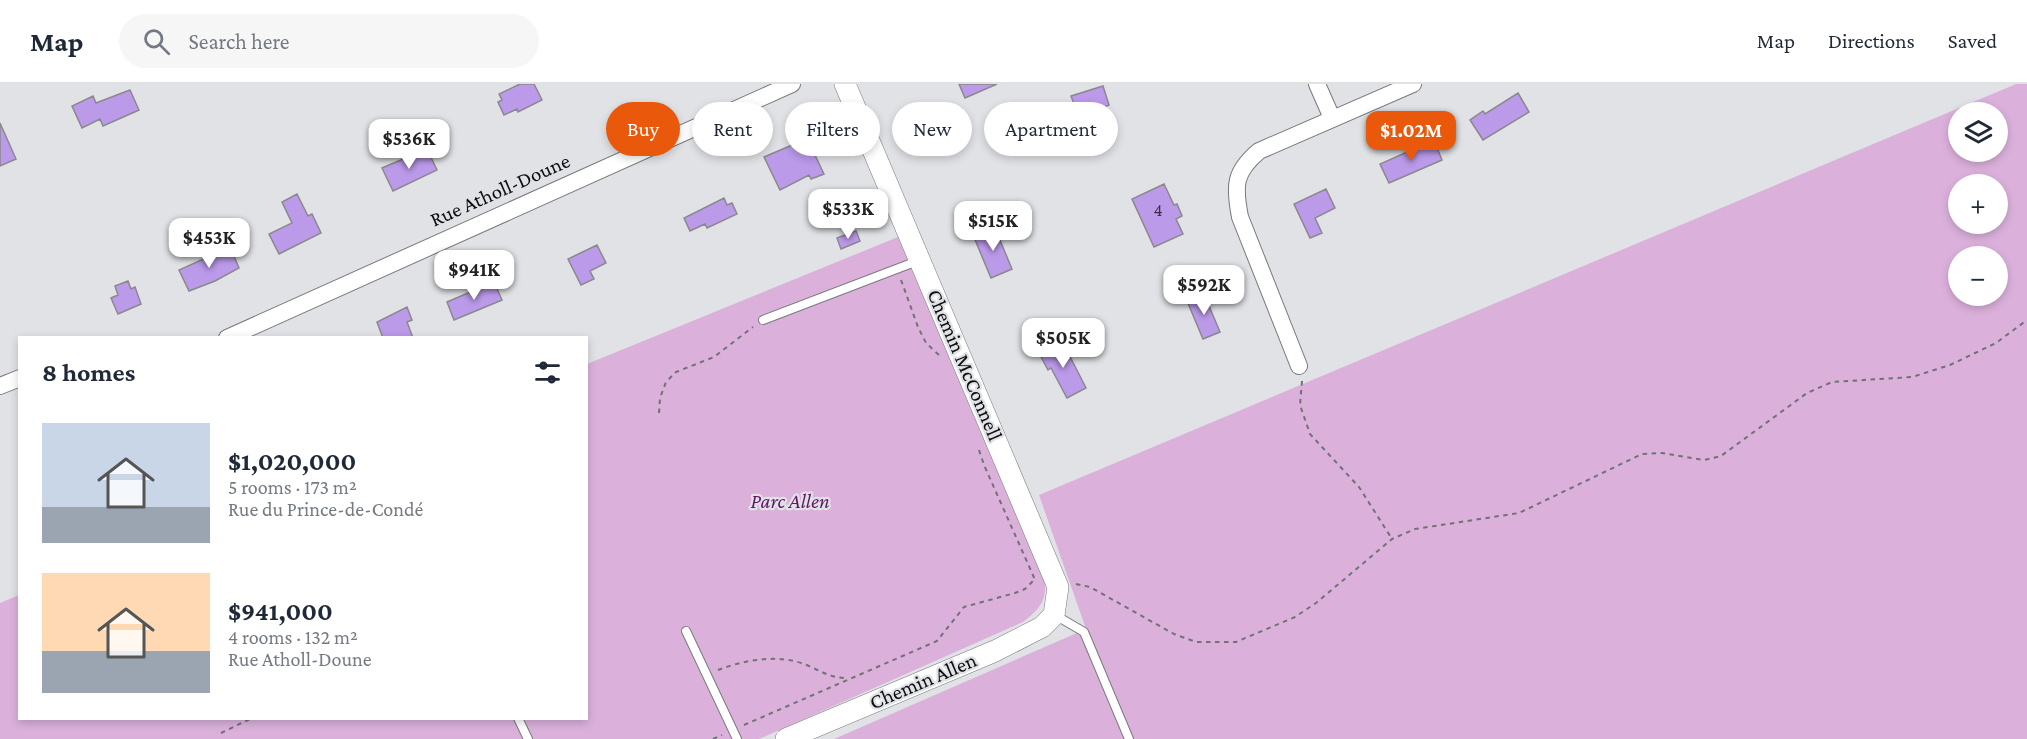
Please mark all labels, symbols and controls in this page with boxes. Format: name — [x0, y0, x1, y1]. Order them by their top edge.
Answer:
search box — [119, 14, 539, 68]
icon: search — [140, 25, 173, 58]
text: Map — [30, 26, 83, 57]
text: Search here — [188, 29, 289, 54]
text: Map — [1757, 29, 1795, 53]
text: Directions — [1828, 29, 1915, 53]
text: Saved — [1948, 29, 1997, 53]
chip: Buy — [606, 102, 680, 156]
chip: Rent — [692, 102, 773, 156]
chip: Filters — [785, 102, 880, 156]
chip: New — [892, 102, 972, 156]
chip: Apartment — [984, 102, 1118, 156]
map controls — [1948, 102, 2008, 306]
button: layers — [1948, 102, 2008, 162]
pin: $1.02M — [1362, 111, 1460, 162]
pin: $536K — [367, 119, 451, 170]
text: $1.02M — [1380, 119, 1442, 141]
text: $536K — [383, 127, 435, 149]
street label: Rue Atholl-Doune — [426, 148, 574, 232]
button: + — [1948, 174, 2008, 234]
pin: $533K — [806, 189, 890, 240]
text: $533K — [822, 197, 874, 219]
house number: 4 — [1153, 200, 1163, 220]
pin: $515K — [951, 201, 1035, 252]
text: $515K — [968, 209, 1018, 231]
pin: $453K — [167, 218, 251, 269]
text: $453K — [183, 226, 235, 248]
button: − — [1948, 246, 2008, 306]
pin: $941K — [432, 250, 516, 301]
text: $941K — [448, 258, 500, 280]
pin: $592K — [1162, 265, 1246, 316]
text: $592K — [1177, 273, 1231, 295]
street label: Chemin McConnell — [922, 286, 1008, 444]
pin: $505K — [1021, 318, 1105, 369]
text: $505K — [1036, 326, 1090, 348]
icon: filters — [531, 356, 564, 389]
text: 8 homes — [42, 358, 135, 387]
icon: home — [90, 447, 162, 519]
text: $1,020,000 — [228, 447, 356, 476]
text: 5 rooms · 173 m² — [228, 476, 357, 498]
park label: Parc Allen — [750, 489, 830, 513]
text: Rue du Prince-de-Condé — [228, 498, 423, 520]
icon: home — [90, 597, 162, 669]
text: $941,000 — [228, 597, 333, 626]
text: 4 rooms · 132 m² — [228, 626, 358, 648]
text: Rue Atholl-Doune — [228, 648, 372, 670]
street label: Chemin Allen — [866, 648, 980, 714]

